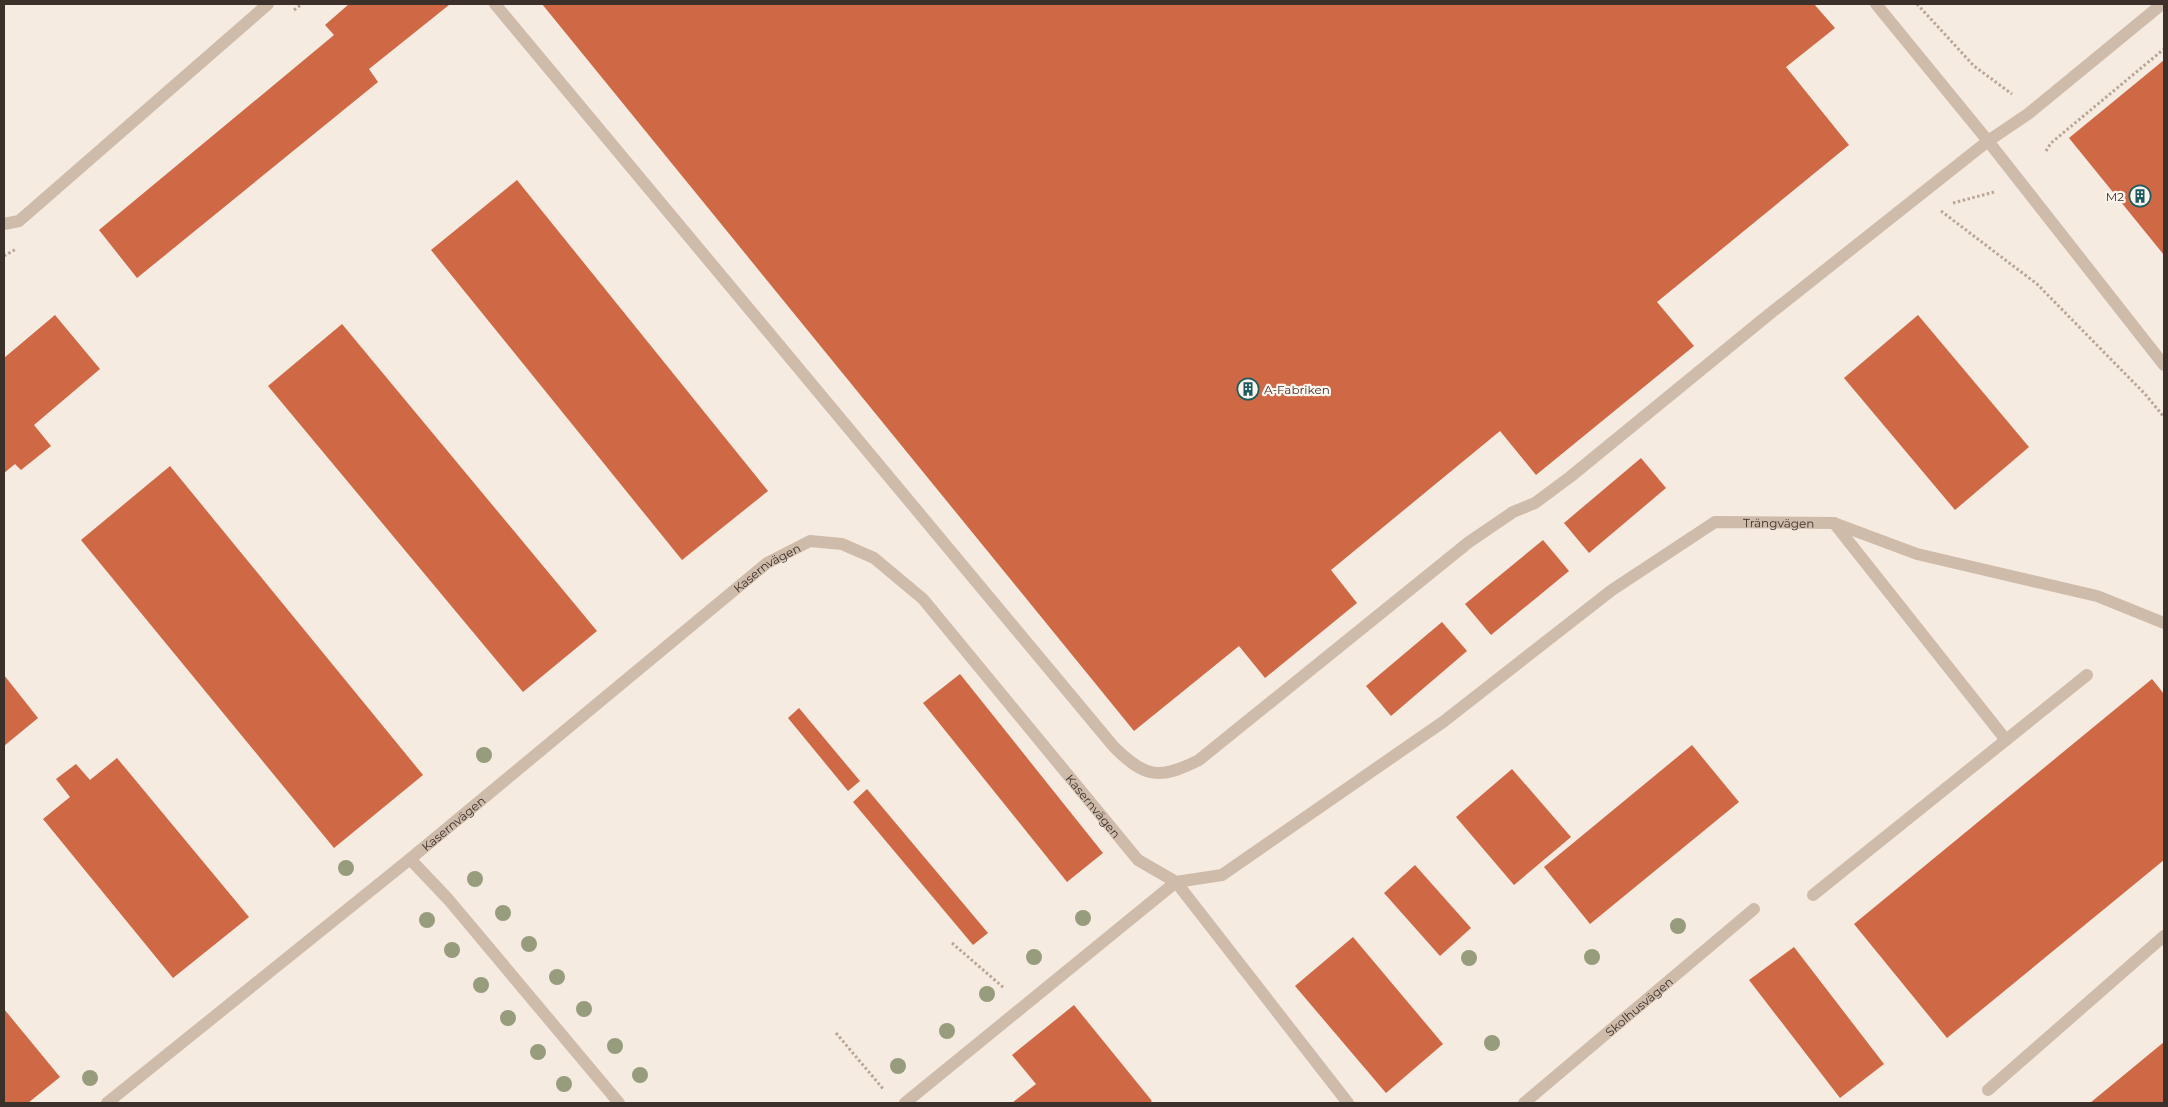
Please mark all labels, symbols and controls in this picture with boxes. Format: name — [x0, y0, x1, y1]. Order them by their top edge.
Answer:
building icon: M2 — [2128, 184, 2152, 208]
place label: M2 — [2106, 189, 2124, 204]
building icon: A-Fabriken — [1236, 377, 1260, 401]
place label: A-Fabriken — [1264, 382, 1330, 397]
street label: Trängvägen — [1743, 515, 1815, 530]
street label: Kasernvägen — [730, 540, 803, 596]
street label: Kasernvägen — [1063, 771, 1124, 841]
street label: Kasernvägen — [418, 793, 488, 854]
street label: Skolhusvägen — [1602, 973, 1676, 1039]

